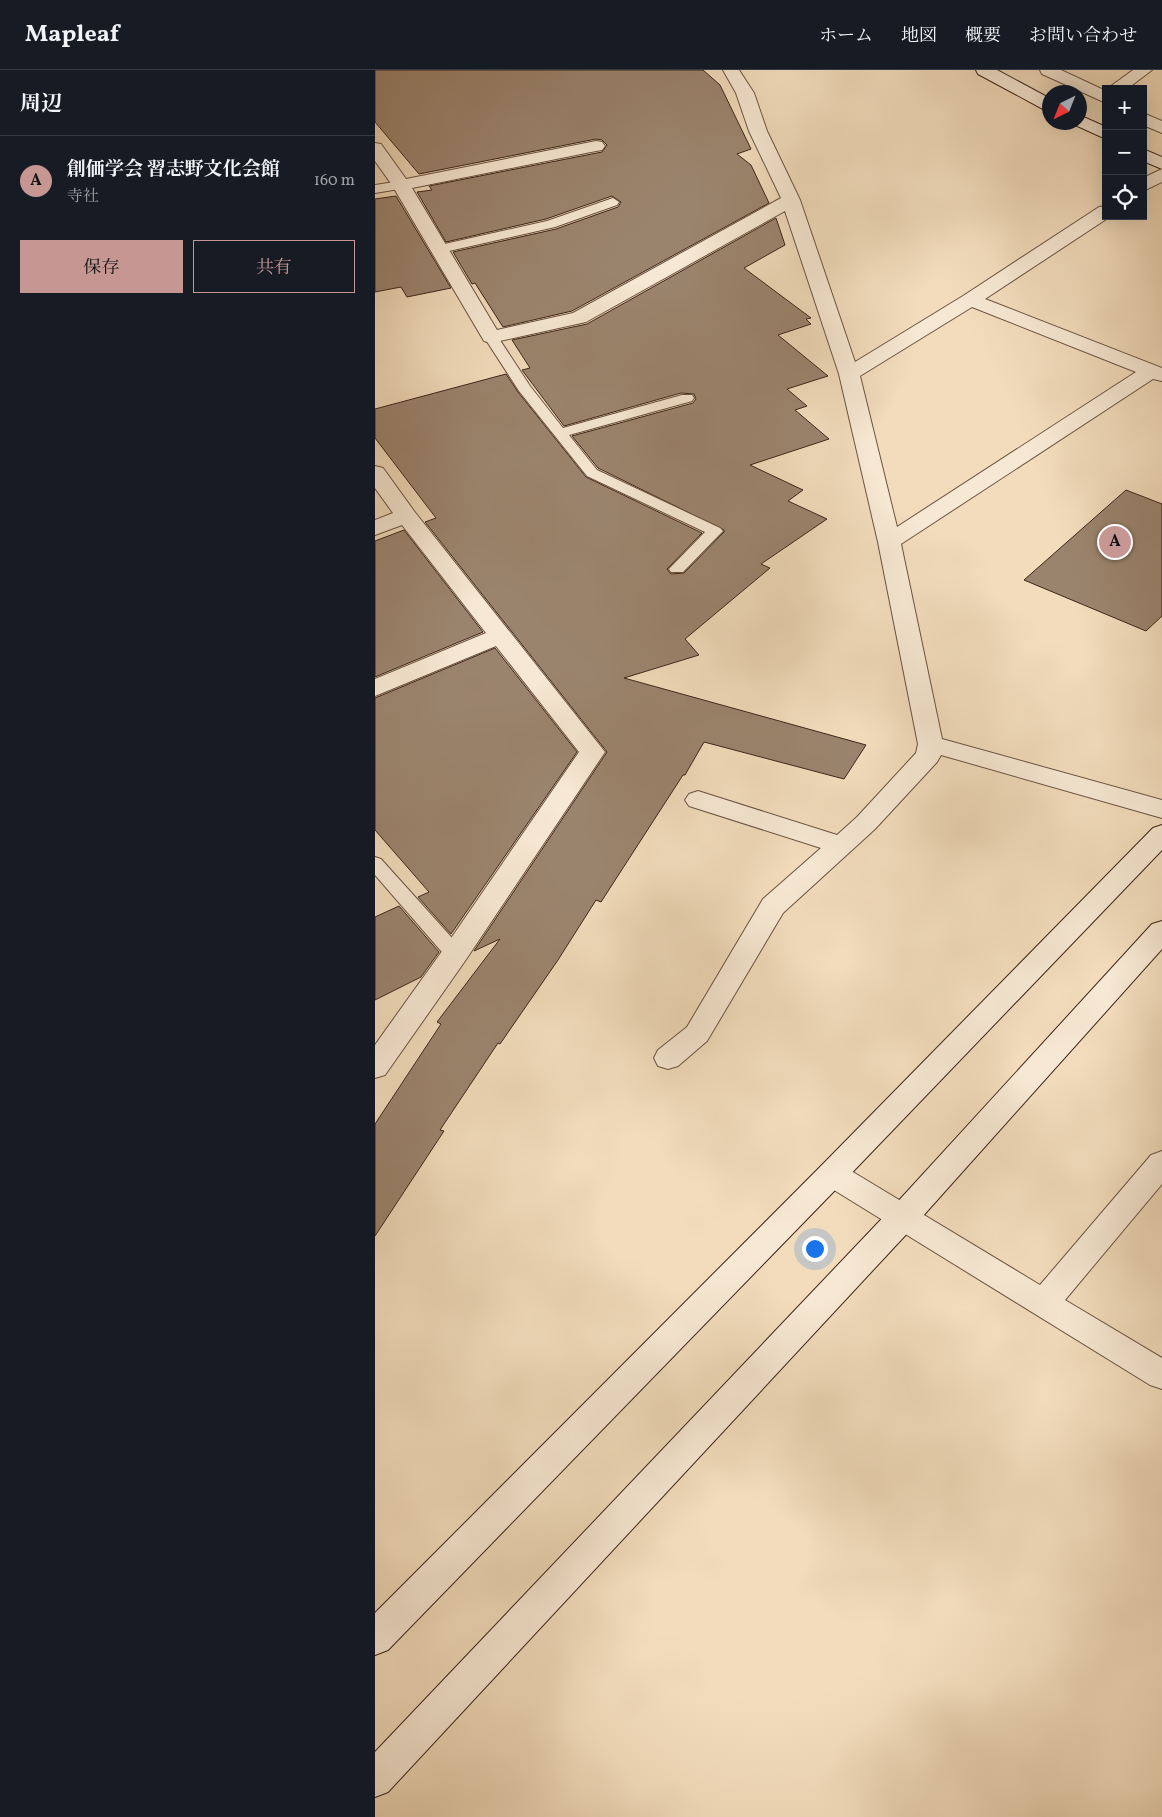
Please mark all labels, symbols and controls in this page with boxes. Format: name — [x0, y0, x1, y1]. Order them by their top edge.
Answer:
text: Mapleaf — [25, 18, 119, 52]
text: ホーム — [819, 24, 873, 49]
text: 地図 — [901, 24, 937, 49]
text: 概要 — [965, 24, 1001, 49]
text: お問い合わせ — [1029, 24, 1137, 49]
north arrow — [1042, 85, 1087, 130]
map controls — [1102, 85, 1147, 220]
button: + — [1102, 85, 1147, 130]
text: 周辺 — [20, 90, 62, 119]
button: − — [1102, 130, 1147, 175]
text: 創価学会 習志野文化会館 — [67, 157, 280, 183]
text: A — [30, 170, 42, 192]
text: 160 m — [314, 170, 355, 192]
button: locate — [1102, 175, 1147, 220]
text: 寺社 — [67, 186, 99, 208]
button: 保存 — [20, 240, 183, 293]
button: 共有 — [193, 240, 355, 293]
pin: A — [1099, 523, 1131, 561]
your location — [802, 1236, 828, 1262]

